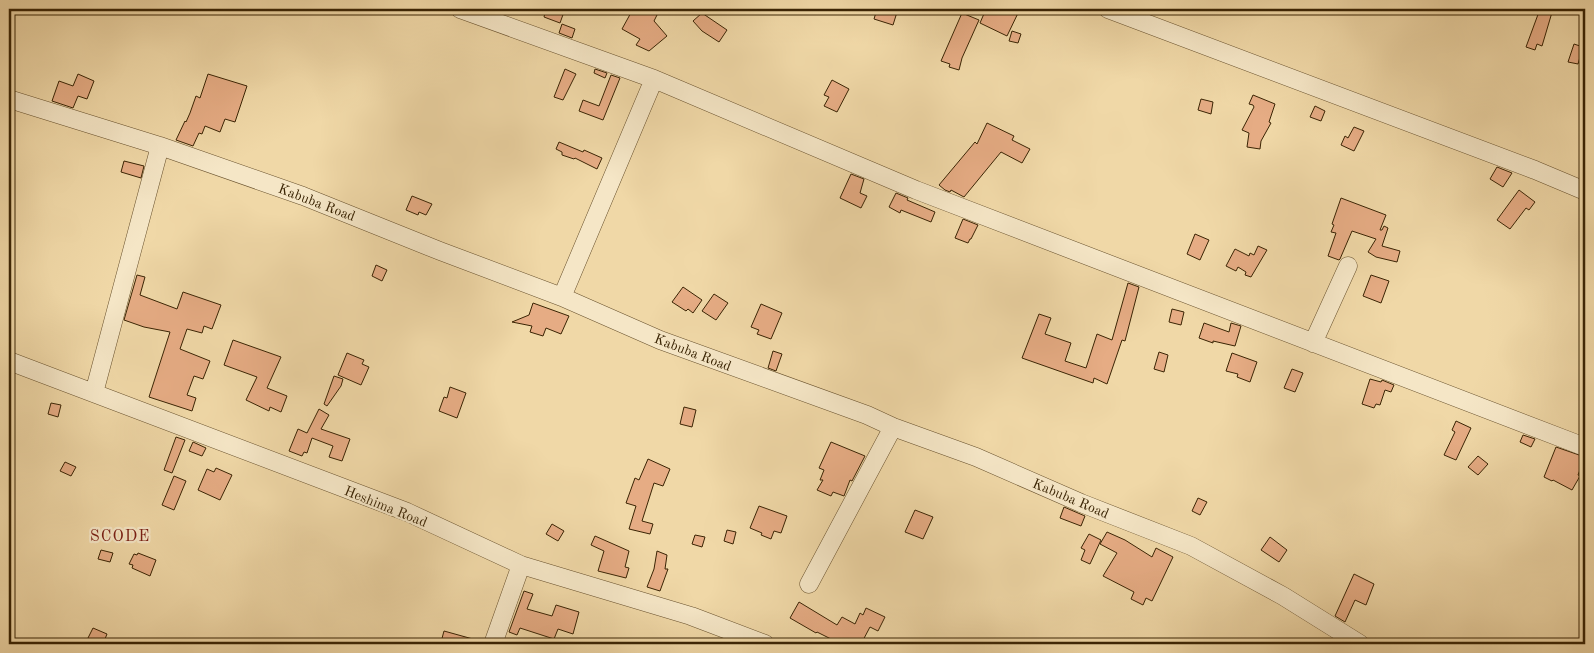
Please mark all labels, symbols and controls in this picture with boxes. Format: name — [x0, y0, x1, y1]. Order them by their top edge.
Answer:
street label: Kabuba Road — [276, 182, 357, 224]
street label: Kabuba Road — [652, 332, 733, 374]
street label: Kabuba Road — [1030, 477, 1111, 521]
street label: Heshima Road — [342, 484, 429, 530]
district label: SCODE — [90, 529, 150, 545]

